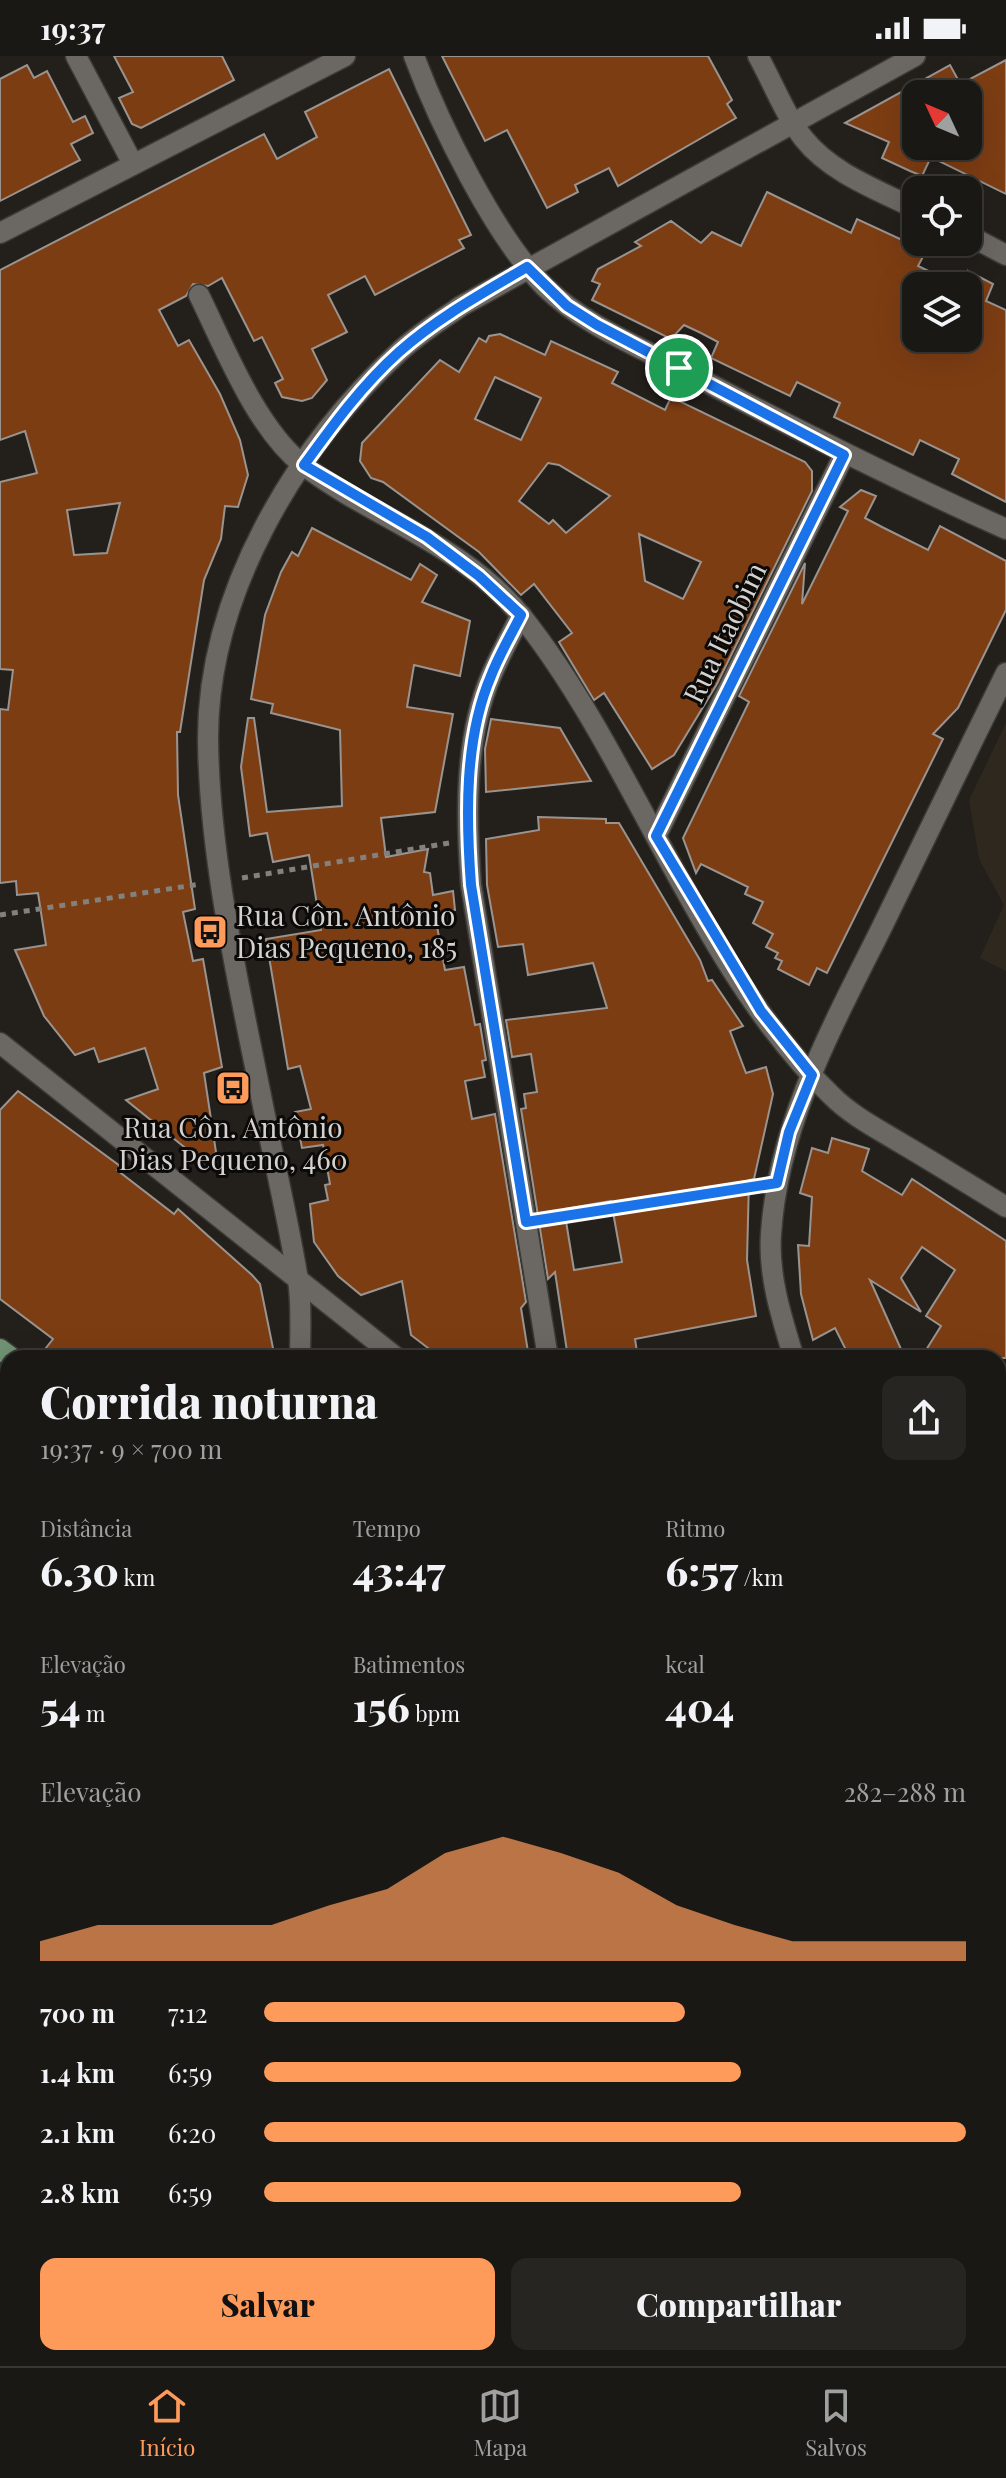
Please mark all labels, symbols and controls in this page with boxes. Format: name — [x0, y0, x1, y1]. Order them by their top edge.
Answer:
text: 19:37 — [40, 8, 105, 48]
north arrow — [902, 80, 982, 160]
map controls — [902, 80, 982, 352]
button: locate — [902, 176, 982, 256]
button: layers — [902, 272, 982, 352]
pin — [645, 334, 713, 402]
icon: arrive — [657, 346, 701, 390]
street label: Rua Itaobim — [674, 556, 774, 709]
place label: Rua Côn. Antônio Dias Pequeno, 185 — [236, 896, 457, 965]
bus stop icon: Rua Côn. Antônio Dias Pequeno, 185 — [191, 913, 229, 951]
bus stop icon: Rua Côn. Antônio Dias Pequeno, 460 — [214, 1069, 252, 1107]
place label: Rua Côn. Antônio Dias Pequeno, 460 — [118, 1108, 348, 1177]
text: Corrida noturna — [40, 1371, 378, 1430]
button: share — [882, 1376, 966, 1460]
text: 19:37 · 9 × 700 m — [40, 1431, 222, 1466]
text: Distância — [40, 1513, 132, 1543]
text: Tempo — [353, 1513, 421, 1543]
text: Ritmo — [665, 1513, 725, 1543]
text: 6.30 — [40, 1543, 119, 1596]
text: 43:47 — [353, 1543, 445, 1596]
text: 6:57 — [665, 1543, 738, 1596]
text: km — [119, 1562, 155, 1592]
text: /km — [738, 1562, 783, 1592]
text: Elevação — [40, 1649, 126, 1679]
text: Batimentos — [353, 1649, 465, 1679]
text: kcal — [665, 1649, 705, 1679]
text: 54 — [40, 1679, 81, 1732]
text: 156 — [353, 1679, 410, 1732]
text: 404 — [665, 1679, 734, 1732]
text: m — [81, 1698, 106, 1728]
text: bpm — [410, 1698, 460, 1728]
text: Elevação — [40, 1774, 141, 1809]
text: 282–288 m — [844, 1774, 966, 1809]
text: 700 m — [40, 1995, 115, 2030]
text: 7:12 — [168, 1995, 208, 2030]
text: 1.4 km — [40, 2055, 115, 2090]
text: 6:59 — [168, 2055, 212, 2090]
text: 2.1 km — [40, 2115, 115, 2150]
text: 6:20 — [168, 2115, 216, 2150]
text: 2.8 km — [40, 2175, 120, 2210]
text: 6:59 — [168, 2175, 212, 2210]
button: Salvar — [40, 2258, 495, 2350]
button: Compartilhar — [511, 2258, 966, 2350]
tab: Início — [139, 2384, 195, 2462]
tab: Mapa — [473, 2384, 527, 2462]
tab: Salvos — [805, 2384, 867, 2462]

